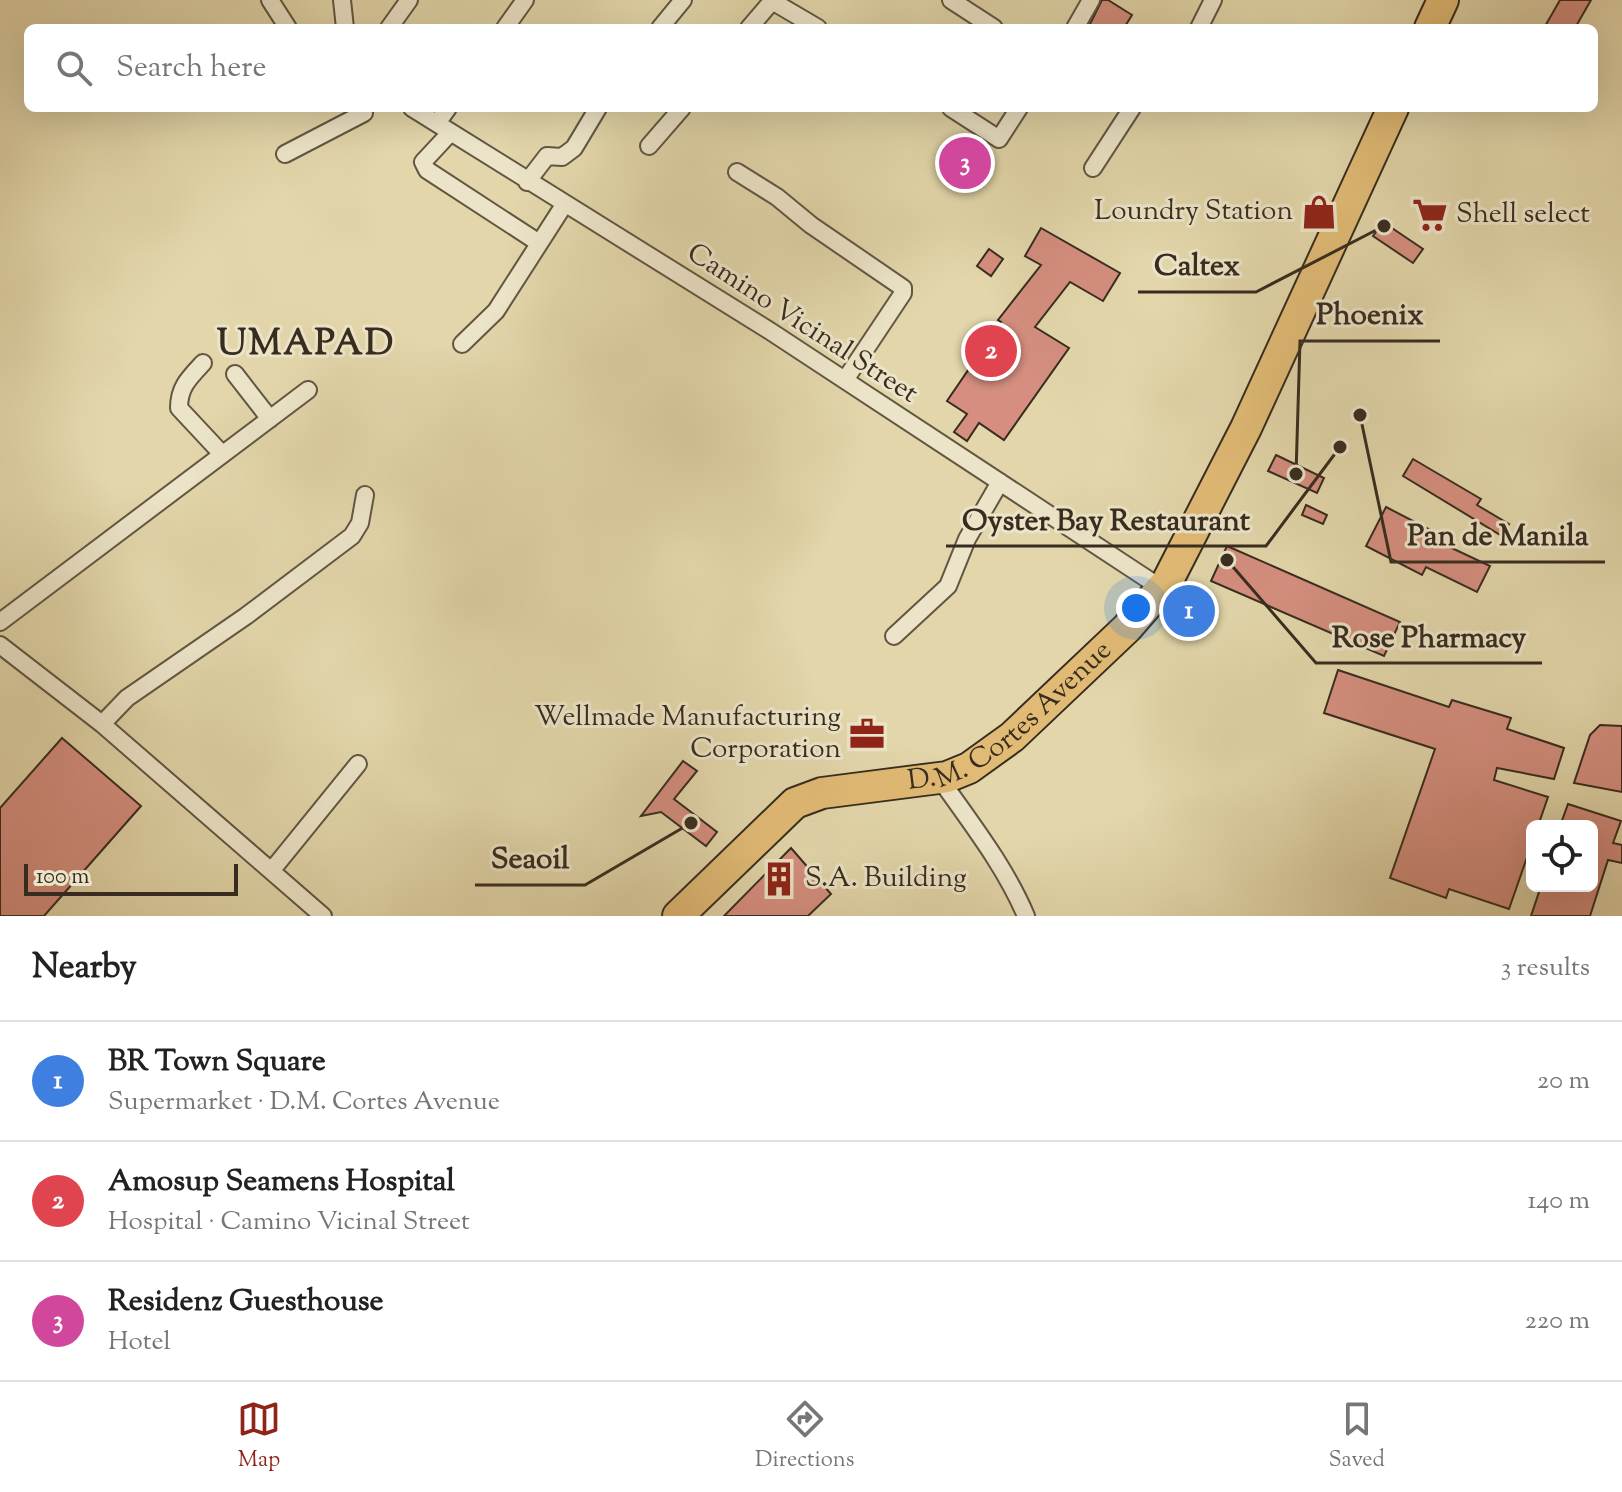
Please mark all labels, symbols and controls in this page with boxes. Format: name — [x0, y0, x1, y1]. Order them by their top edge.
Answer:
search box — [24, 24, 1598, 112]
icon: search — [52, 46, 96, 90]
text: Search here — [116, 47, 266, 90]
pin: 3 — [939, 133, 991, 193]
place label: Loundry Station — [1094, 192, 1293, 232]
shop icon: Loundry Station — [1300, 193, 1338, 231]
place label: Shell select — [1456, 195, 1590, 235]
supermarket icon: Shell select — [1411, 196, 1449, 234]
street label: Camino Vicinal Street — [678, 234, 926, 414]
callout: Caltex — [1138, 238, 1256, 292]
text: Caltex — [1154, 246, 1241, 289]
callout: Phoenix — [1300, 287, 1440, 341]
text: Phoenix — [1316, 295, 1424, 338]
district label: UMAPAD — [217, 319, 395, 371]
pin: 2 — [965, 321, 1017, 381]
callout: Oyster Bay Restaurant — [946, 492, 1266, 546]
text: Oyster Bay Restaurant — [962, 501, 1251, 544]
callout: Pan de Manila — [1391, 508, 1605, 562]
text: Pan de Manila — [1407, 516, 1589, 559]
pin: 1 — [1163, 581, 1215, 641]
your location — [1116, 588, 1156, 628]
callout: Rose Pharmacy — [1316, 609, 1542, 663]
text: Rose Pharmacy — [1332, 618, 1526, 661]
street label: D.M. Cortes Avenue — [905, 632, 1121, 802]
place label: Wellmade Manufacturing Corporation — [534, 698, 841, 770]
office icon: Wellmade Manufacturing Corporation — [848, 715, 886, 753]
map controls — [1526, 820, 1598, 892]
button: locate — [1526, 820, 1598, 892]
callout: Seaoil — [475, 831, 585, 885]
text: Seaoil — [491, 839, 570, 882]
place label: S.A. Building — [805, 859, 967, 899]
scale bar — [24, 860, 238, 896]
building icon: S.A. Building — [760, 860, 798, 898]
text: 100 m — [36, 862, 89, 894]
text: Nearby — [32, 944, 137, 993]
text: 3 results — [1501, 950, 1590, 987]
text: BR Town Square — [108, 1041, 326, 1084]
text: 1 — [54, 1063, 62, 1100]
text: 20 m — [1537, 1063, 1590, 1100]
text: Supermarket · D.M. Cortes Avenue — [108, 1084, 500, 1121]
text: Amosup Seamens Hospital — [108, 1161, 455, 1204]
text: 2 — [52, 1183, 64, 1220]
text: 140 m — [1527, 1183, 1590, 1220]
text: Hospital · Camino Vicinal Street — [108, 1204, 470, 1241]
text: Residenz Guesthouse — [108, 1281, 384, 1324]
text: 3 — [53, 1303, 63, 1340]
text: 220 m — [1525, 1303, 1590, 1340]
text: Hotel — [108, 1324, 171, 1361]
tab: Map — [237, 1397, 281, 1477]
tab: Directions — [755, 1397, 854, 1477]
tab: Saved — [1328, 1397, 1385, 1477]

